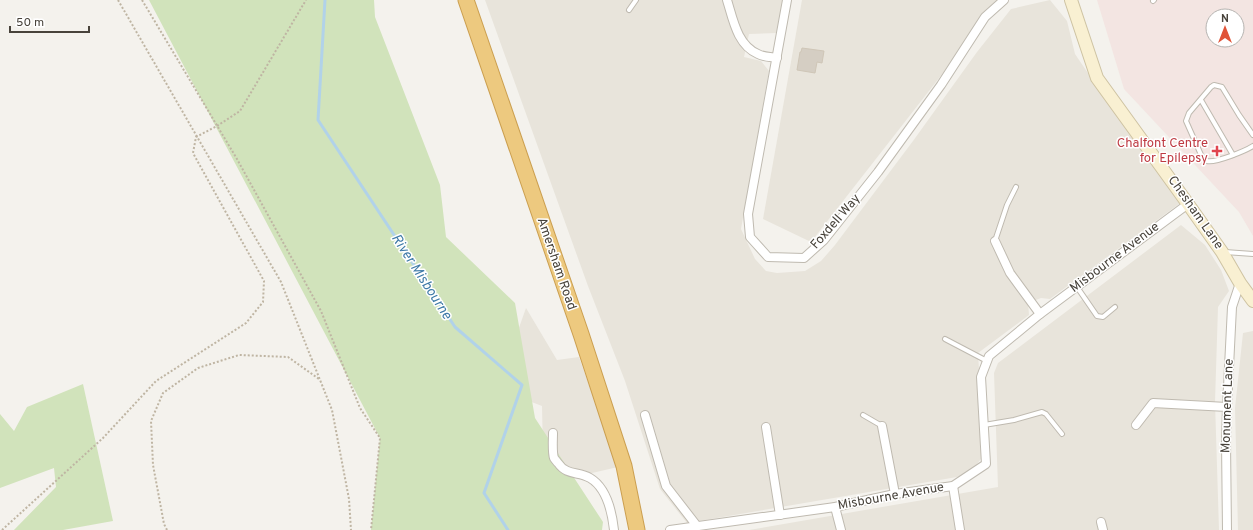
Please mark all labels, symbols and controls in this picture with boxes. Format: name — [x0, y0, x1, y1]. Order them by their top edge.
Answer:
scale bar — [10, 8, 89, 34]
north arrow — [1205, 8, 1245, 48]
text: N — [1221, 12, 1229, 26]
text: 50 m — [16, 15, 44, 31]
place label: Chalfont Centre for Epilepsy — [1117, 136, 1208, 167]
marker: Chalfont Centre for Epilepsy — [1211, 145, 1223, 157]
street label: Chesham Lane — [1164, 173, 1226, 253]
street label: Foxdell Way — [808, 191, 864, 253]
street label: Amersham Road — [533, 216, 579, 312]
street label: Misbourne Avenue — [1067, 219, 1163, 297]
water label: River Misbourne — [387, 231, 455, 324]
street label: Monument Lane — [1218, 358, 1238, 454]
street label: Misbourne Avenue — [837, 480, 945, 514]

